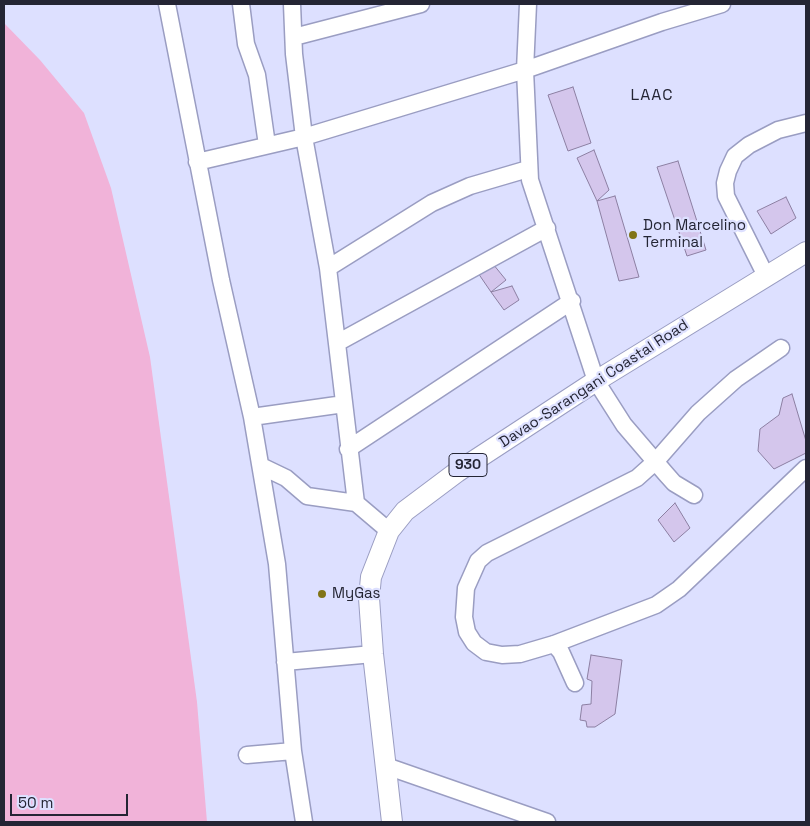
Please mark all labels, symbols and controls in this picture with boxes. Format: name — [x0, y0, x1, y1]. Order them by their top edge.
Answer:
district label: LAAC — [630, 86, 674, 106]
place label: Don Marcelino Terminal — [643, 217, 746, 252]
marker: Don Marcelino Terminal — [627, 229, 639, 241]
street label: Davao-Sarangani Coastal Road — [496, 316, 692, 452]
road number: 930 — [449, 454, 487, 476]
place label: MyGas — [332, 585, 381, 603]
marker: MyGas — [316, 588, 328, 600]
scale bar — [12, 784, 130, 816]
text: 50 m — [18, 793, 53, 812]

